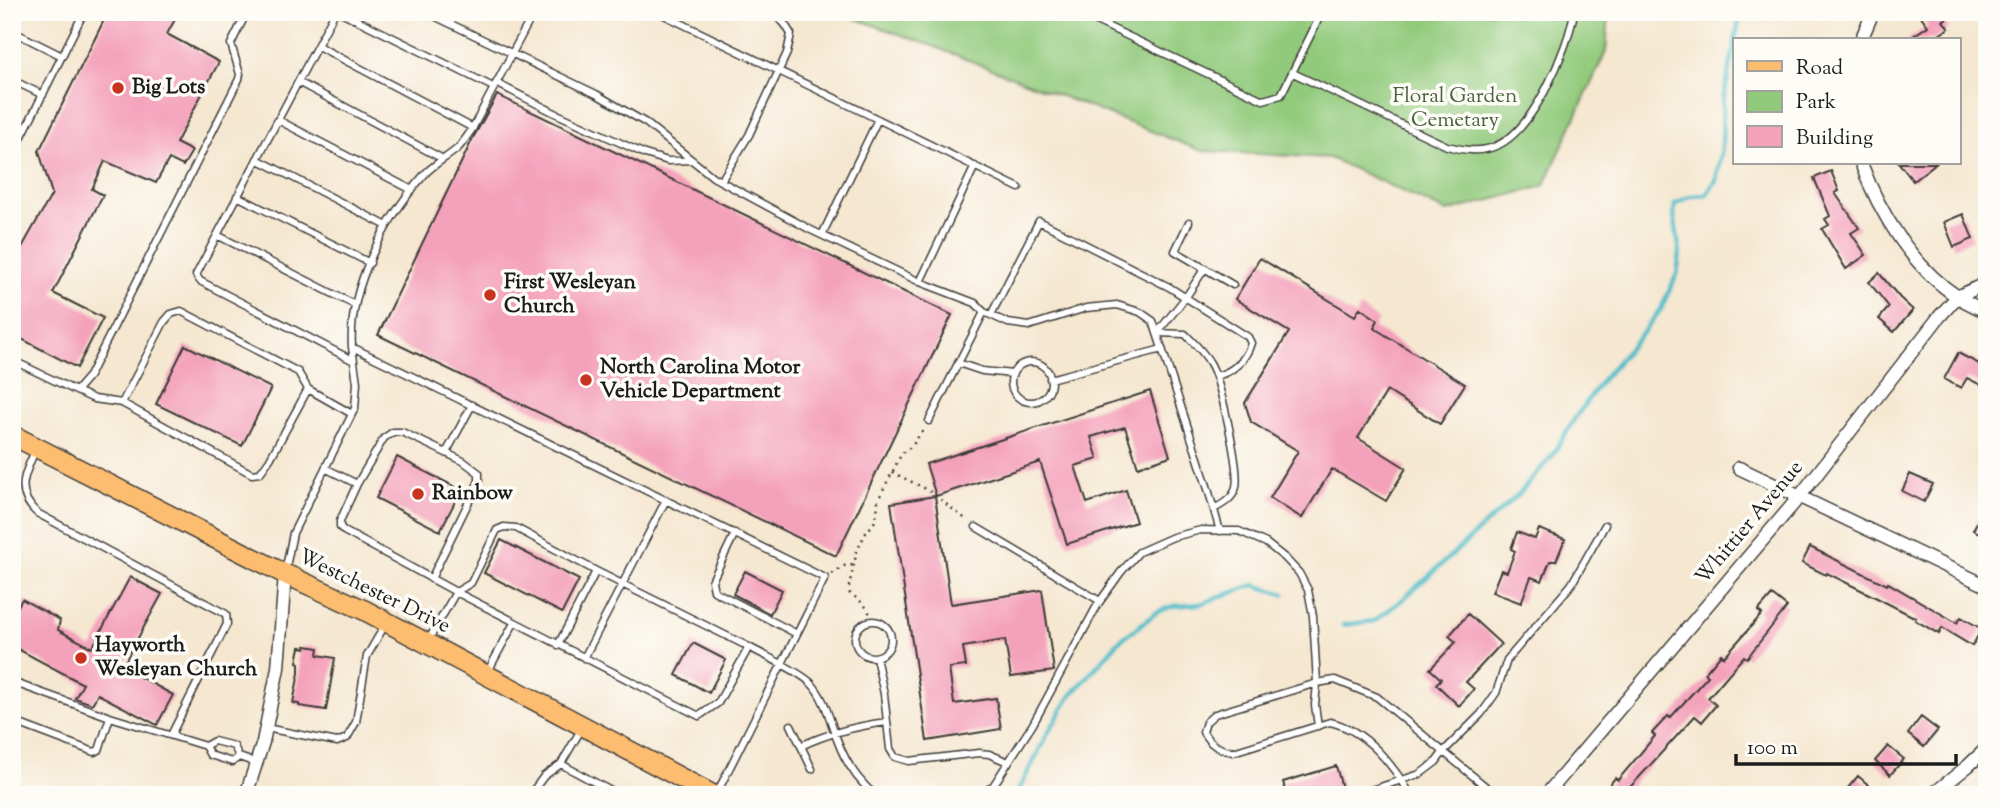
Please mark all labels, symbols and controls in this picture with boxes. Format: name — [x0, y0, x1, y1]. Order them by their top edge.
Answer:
legend — [1733, 38, 1960, 164]
text: Road — [1796, 54, 1843, 84]
place label: Big Lots — [132, 73, 205, 103]
marker: Big Lots — [110, 80, 126, 96]
park label: Floral Garden Cemetary — [1393, 82, 1517, 136]
text: Park — [1796, 88, 1837, 118]
text: Building — [1796, 124, 1873, 154]
place label: First Wesleyan Church — [504, 268, 637, 322]
marker: First Wesleyan Church — [482, 287, 498, 303]
place label: North Carolina Motor Vehicle Department — [600, 353, 801, 407]
marker: North Carolina Motor Vehicle Department — [578, 372, 594, 388]
street label: Whittier Avenue — [1689, 454, 1811, 592]
place label: Rainbow — [432, 479, 513, 509]
marker: Rainbow — [410, 486, 426, 502]
street label: Westchester Drive — [293, 542, 455, 642]
place label: Hayworth Wesleyan Church — [95, 631, 258, 685]
marker: Hayworth Wesleyan Church — [73, 650, 89, 666]
scale bar — [1736, 723, 1957, 767]
text: 100 m — [1747, 734, 1798, 764]

